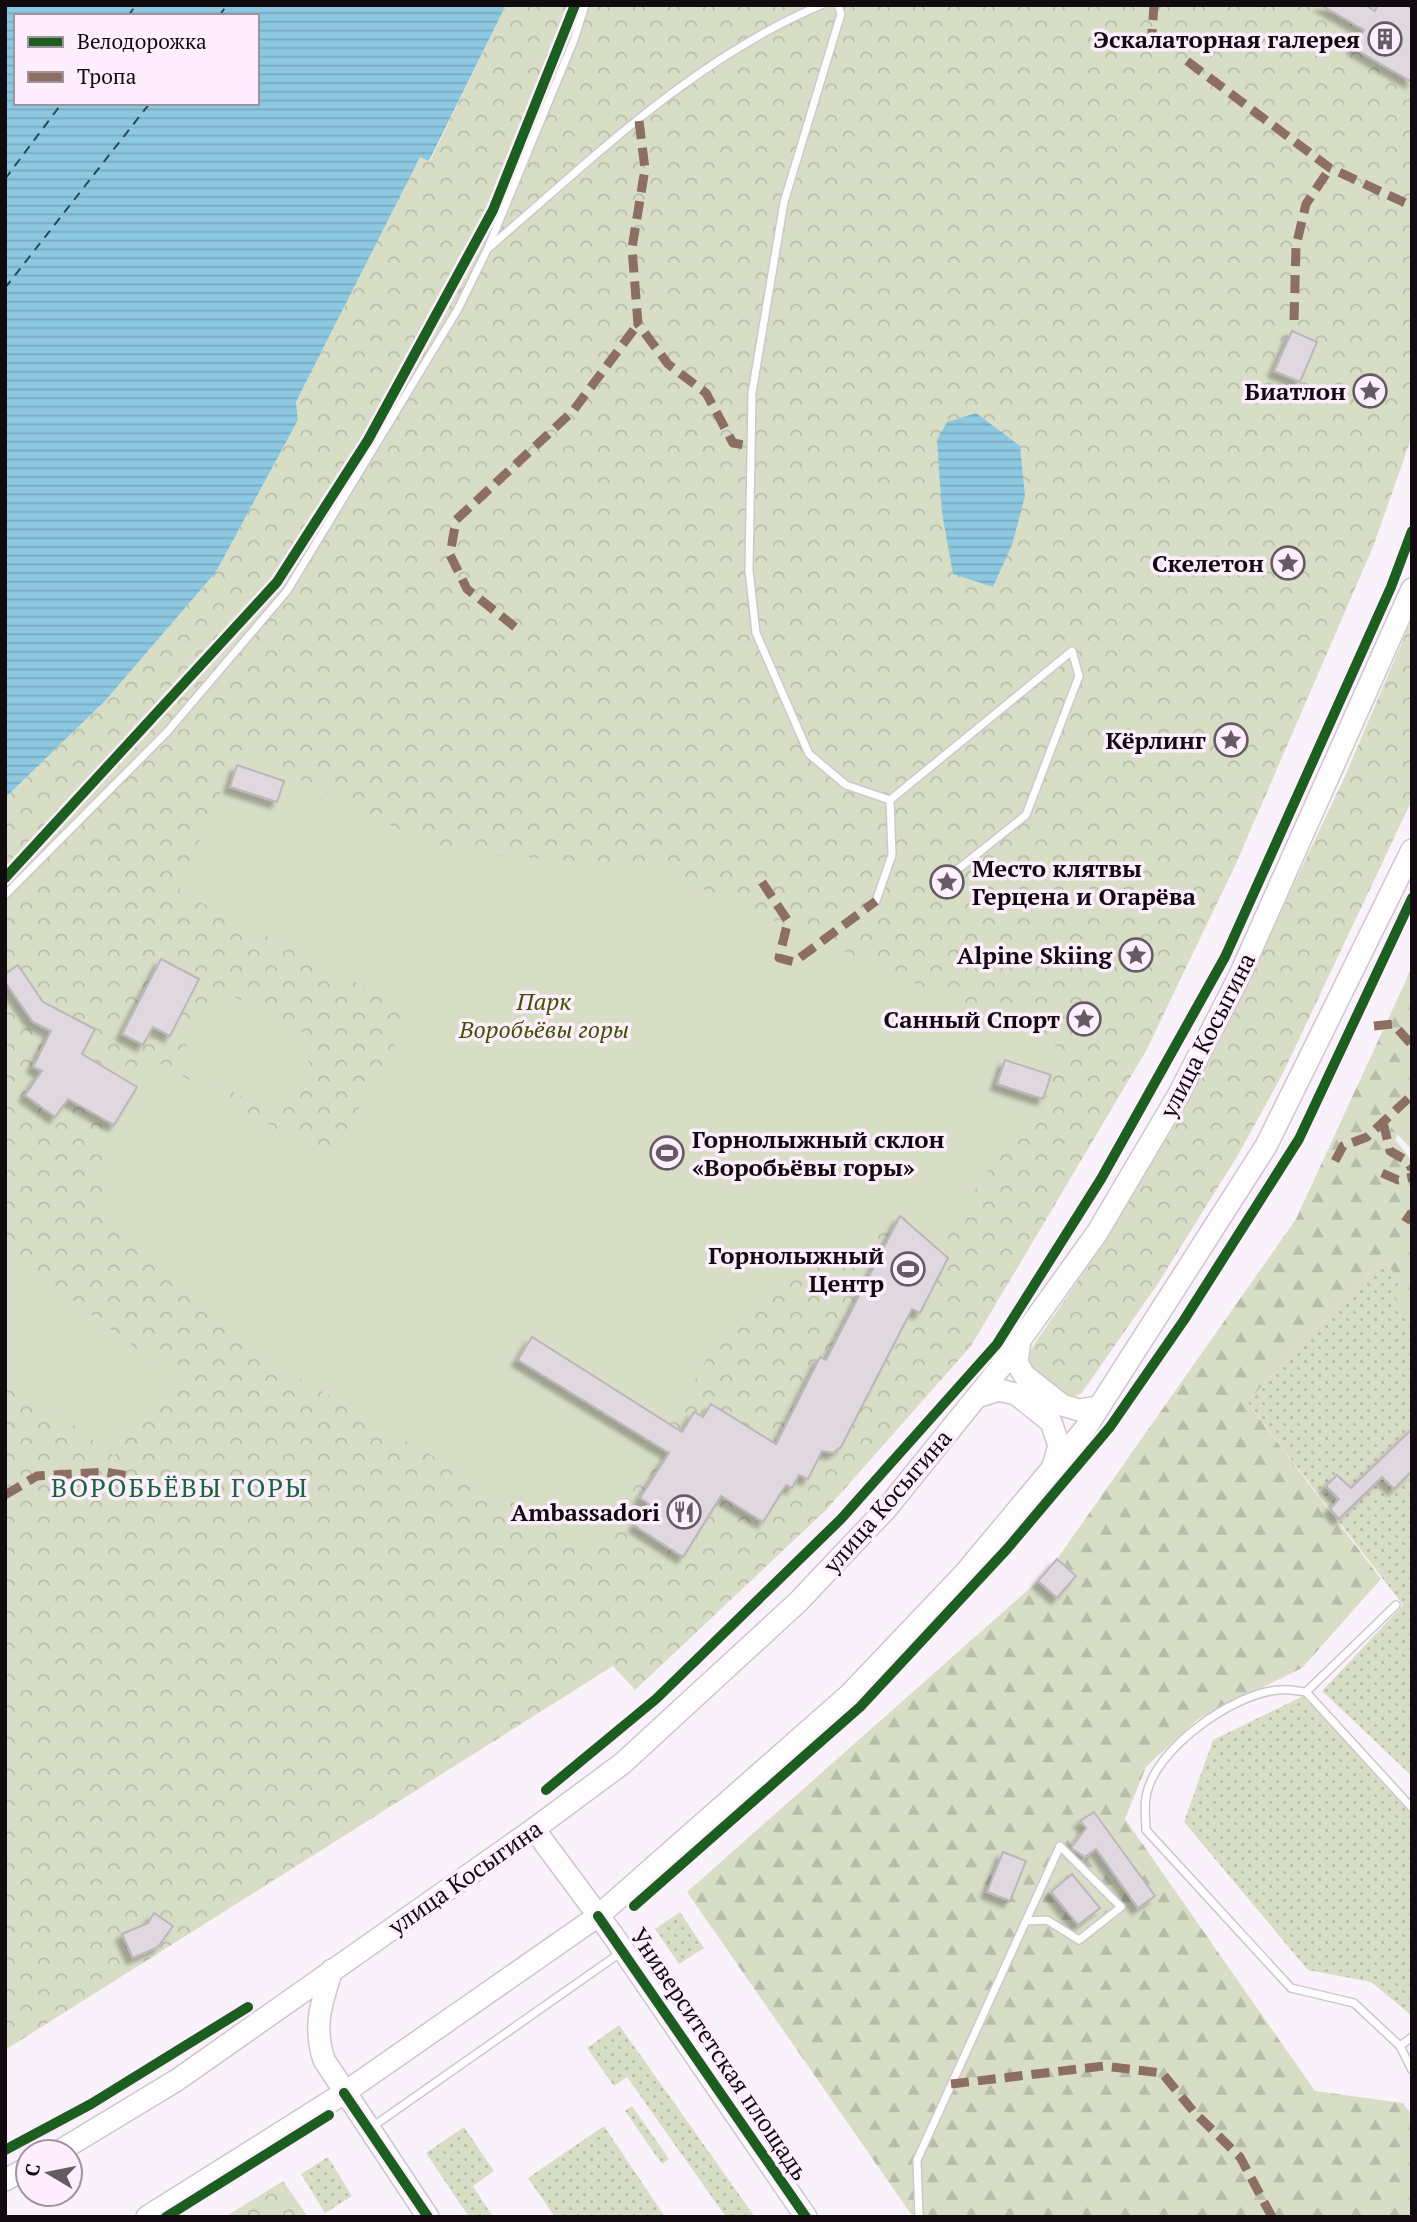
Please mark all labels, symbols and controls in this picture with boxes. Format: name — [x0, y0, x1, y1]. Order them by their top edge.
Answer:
legend — [14, 14, 259, 105]
building icon: Эскалаторная галерея — [1366, 20, 1404, 58]
place label: Эскалаторная галерея — [1093, 23, 1360, 55]
text: Велодорожка — [77, 27, 207, 55]
text: Тропа — [77, 62, 137, 90]
place icon: Биатлон — [1351, 372, 1389, 410]
place label: Биатлон — [1245, 375, 1346, 407]
place icon: Скелетон — [1269, 544, 1307, 582]
place label: Скелетон — [1152, 547, 1264, 579]
place icon: Кёрлинг — [1212, 721, 1250, 759]
place label: Кёрлинг — [1106, 724, 1206, 756]
place label: Место клятвы Герцена и Огарёва — [972, 852, 1196, 912]
place icon: Место клятвы Герцена и Огарёва — [928, 863, 966, 901]
place icon: Alpine Skiing — [1117, 936, 1155, 974]
place label: Alpine Skiing — [957, 939, 1112, 971]
street label: улица Косыгина — [1151, 947, 1262, 1124]
park label: Парк Воробьёвы горы — [458, 985, 629, 1045]
place icon: Санный Спорт — [1065, 1000, 1103, 1038]
place label: Санный Спорт — [884, 1003, 1060, 1035]
place label: Горнолыжный склон «Воробьёвы горы» — [692, 1123, 945, 1183]
sports icon: Горнолыжный склон «Воробьёвы горы» — [648, 1134, 686, 1172]
place label: Горнолыжный Центр — [708, 1239, 884, 1299]
sports icon: Горнолыжный Центр — [889, 1250, 927, 1288]
street label: улица Косыгина — [815, 1422, 958, 1580]
district label: ВОРОБЬЁВЫ ГОРЫ — [51, 1470, 309, 1504]
restaurant icon: Ambassadori — [665, 1493, 703, 1531]
place label: Ambassadori — [511, 1496, 660, 1528]
street label: улица Косыгина — [381, 1812, 548, 1943]
street label: Университетская площадь — [623, 1922, 817, 2186]
north arrow — [14, 2138, 84, 2208]
text: С — [18, 2162, 45, 2178]

